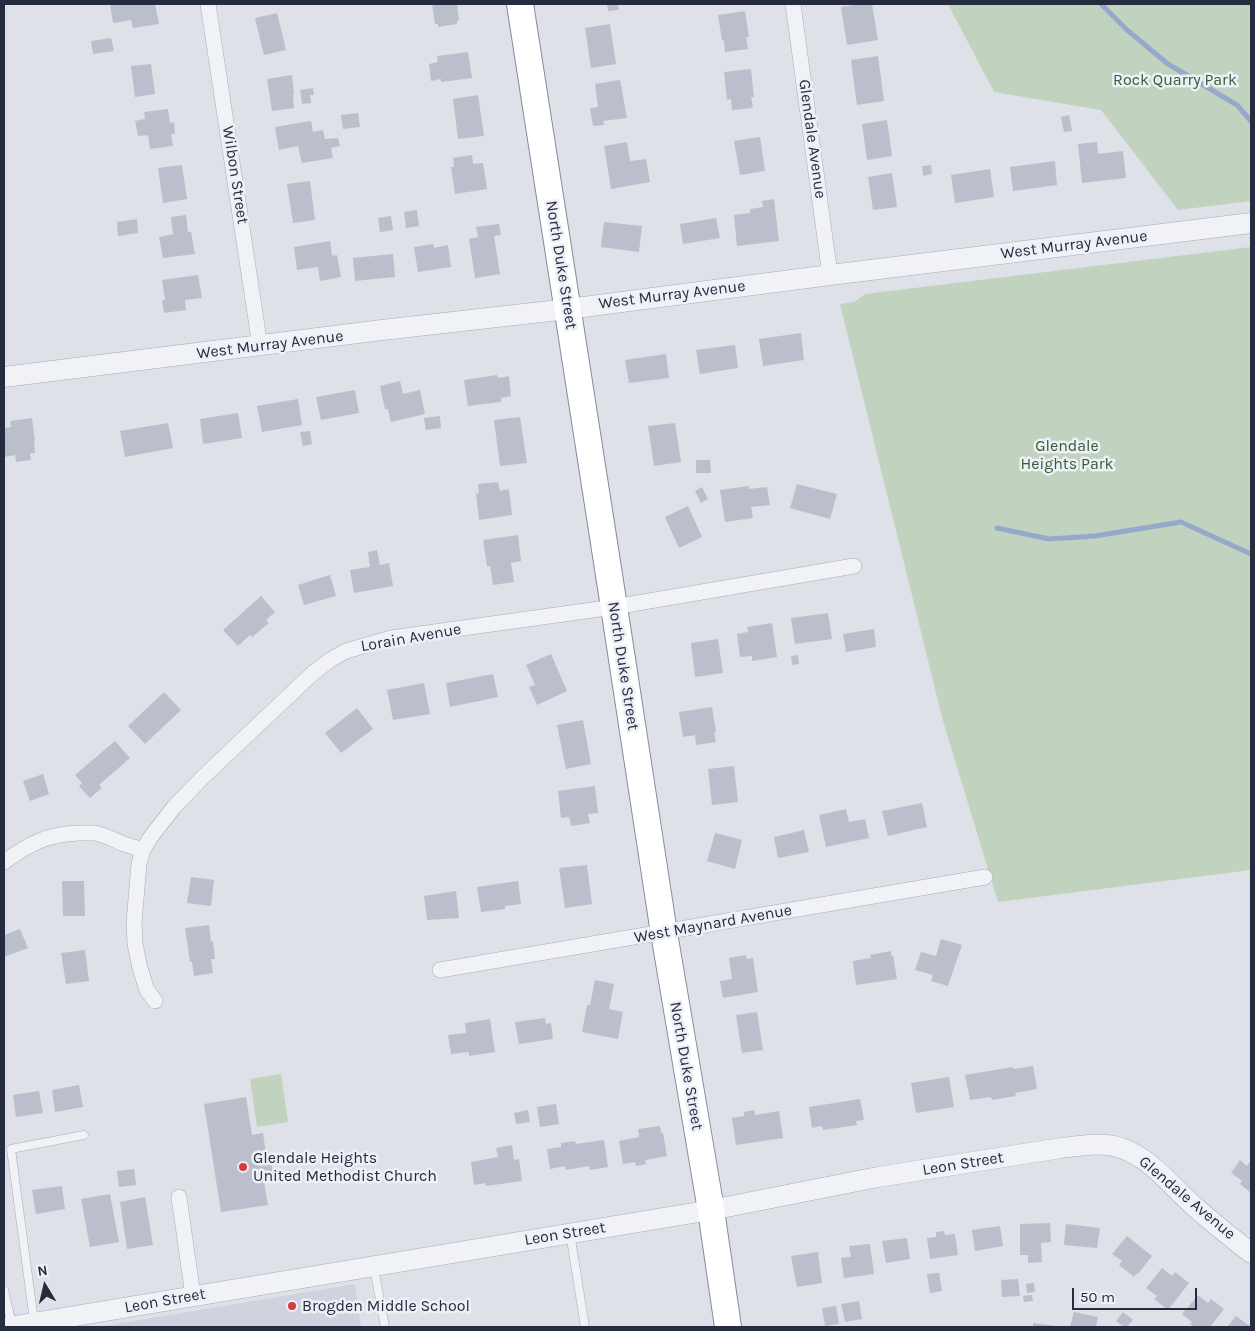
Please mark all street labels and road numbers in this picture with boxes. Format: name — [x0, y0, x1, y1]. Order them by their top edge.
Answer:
street label: Glendale Avenue — [794, 78, 830, 200]
street label: Wilbon Street — [218, 125, 252, 225]
street label: North Duke Street — [541, 199, 581, 331]
street label: West Murray Avenue — [1000, 226, 1148, 264]
street label: West Murray Avenue — [598, 276, 746, 314]
street label: West Murray Avenue — [196, 326, 344, 364]
street label: North Duke Street — [603, 600, 643, 732]
street label: Lorain Avenue — [359, 620, 463, 656]
street label: West Maynard Avenue — [632, 901, 794, 947]
street label: North Duke Street — [665, 1000, 707, 1132]
street label: Leon Street — [921, 1148, 1005, 1180]
street label: Glendale Avenue — [1135, 1152, 1239, 1244]
street label: Leon Street — [523, 1218, 607, 1250]
street label: Leon Street — [123, 1284, 207, 1318]

